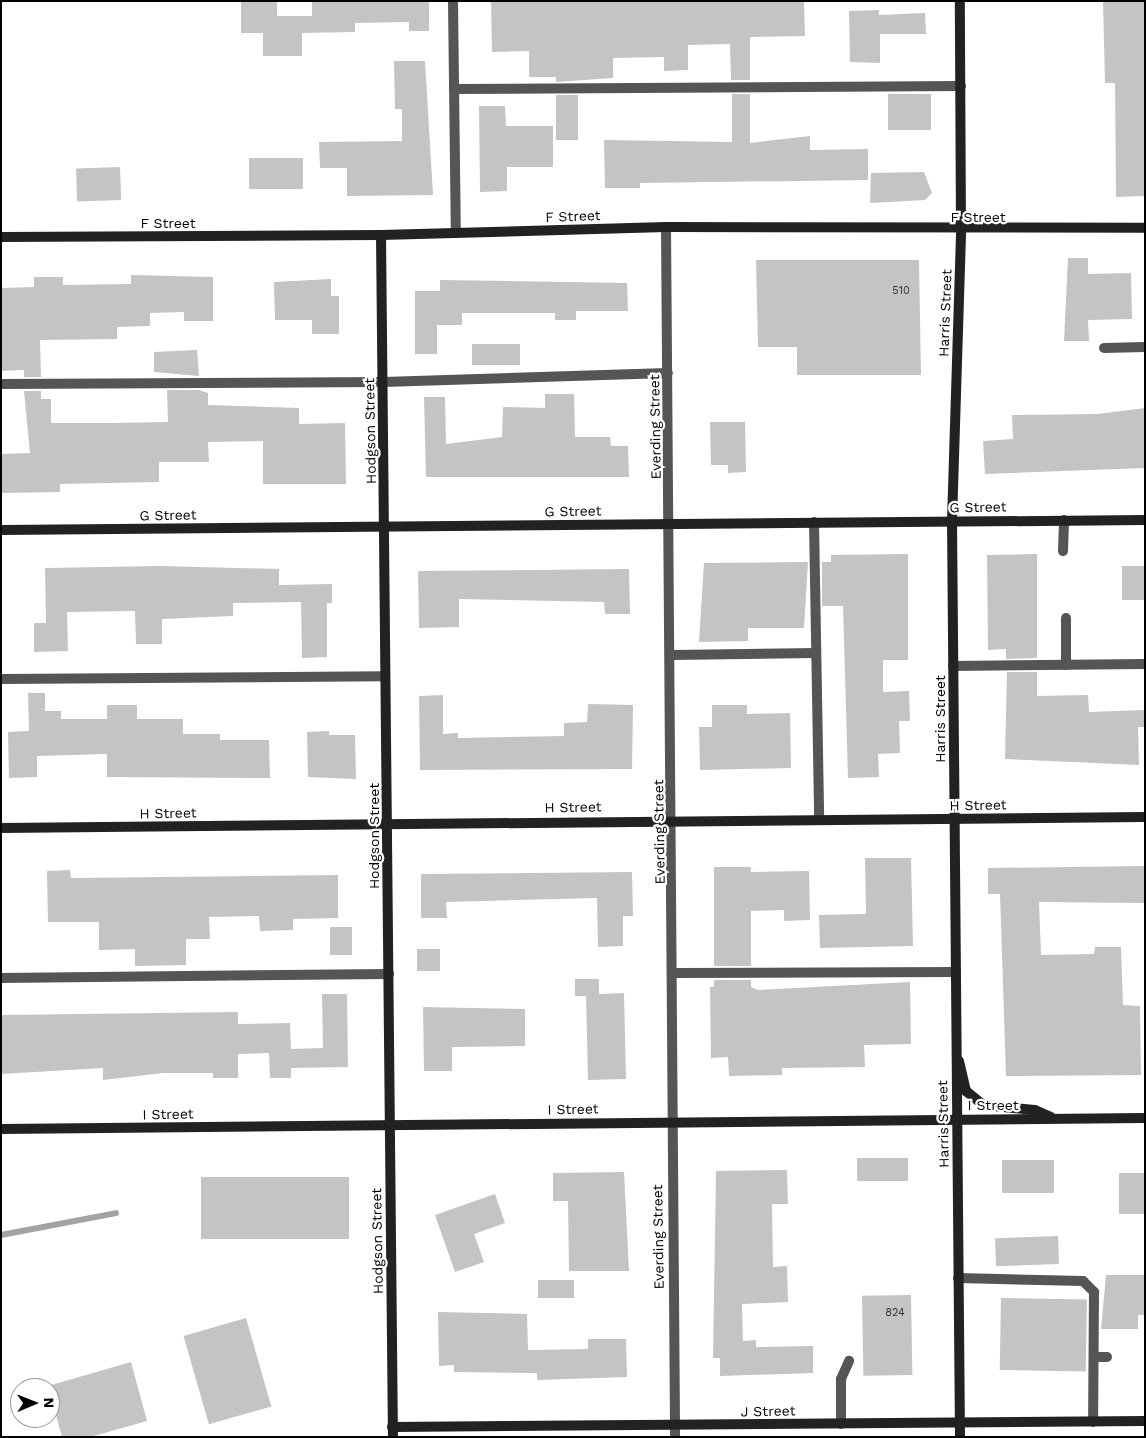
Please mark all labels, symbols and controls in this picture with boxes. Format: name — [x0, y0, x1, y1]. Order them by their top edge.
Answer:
street label: F Street — [545, 207, 601, 225]
street label: F Street — [950, 209, 1006, 225]
street label: F Street — [140, 215, 196, 231]
street label: Harris Street — [935, 269, 955, 357]
house number: 510 — [892, 284, 910, 298]
street label: Everding Street — [646, 374, 664, 480]
street label: Hodgson Street — [361, 378, 379, 484]
street label: G Street — [949, 498, 1007, 516]
street label: G Street — [544, 502, 602, 520]
street label: G Street — [139, 506, 197, 524]
street label: Harris Street — [932, 675, 948, 763]
street label: Everding Street — [650, 779, 668, 885]
street label: Hodgson Street — [366, 783, 382, 889]
street label: H Street — [949, 796, 1007, 814]
street label: H Street — [544, 798, 602, 816]
street label: H Street — [139, 804, 197, 822]
street label: Harris Street — [934, 1080, 952, 1168]
street label: I Street — [967, 1097, 1019, 1113]
street label: I Street — [547, 1100, 599, 1118]
street label: I Street — [142, 1105, 194, 1123]
street label: Everding Street — [649, 1184, 667, 1290]
street label: Hodgson Street — [368, 1188, 386, 1294]
house number: 824 — [885, 1306, 905, 1320]
north arrow — [10, 1378, 60, 1428]
text: N — [41, 1397, 57, 1408]
street label: J Street — [740, 1402, 796, 1420]

